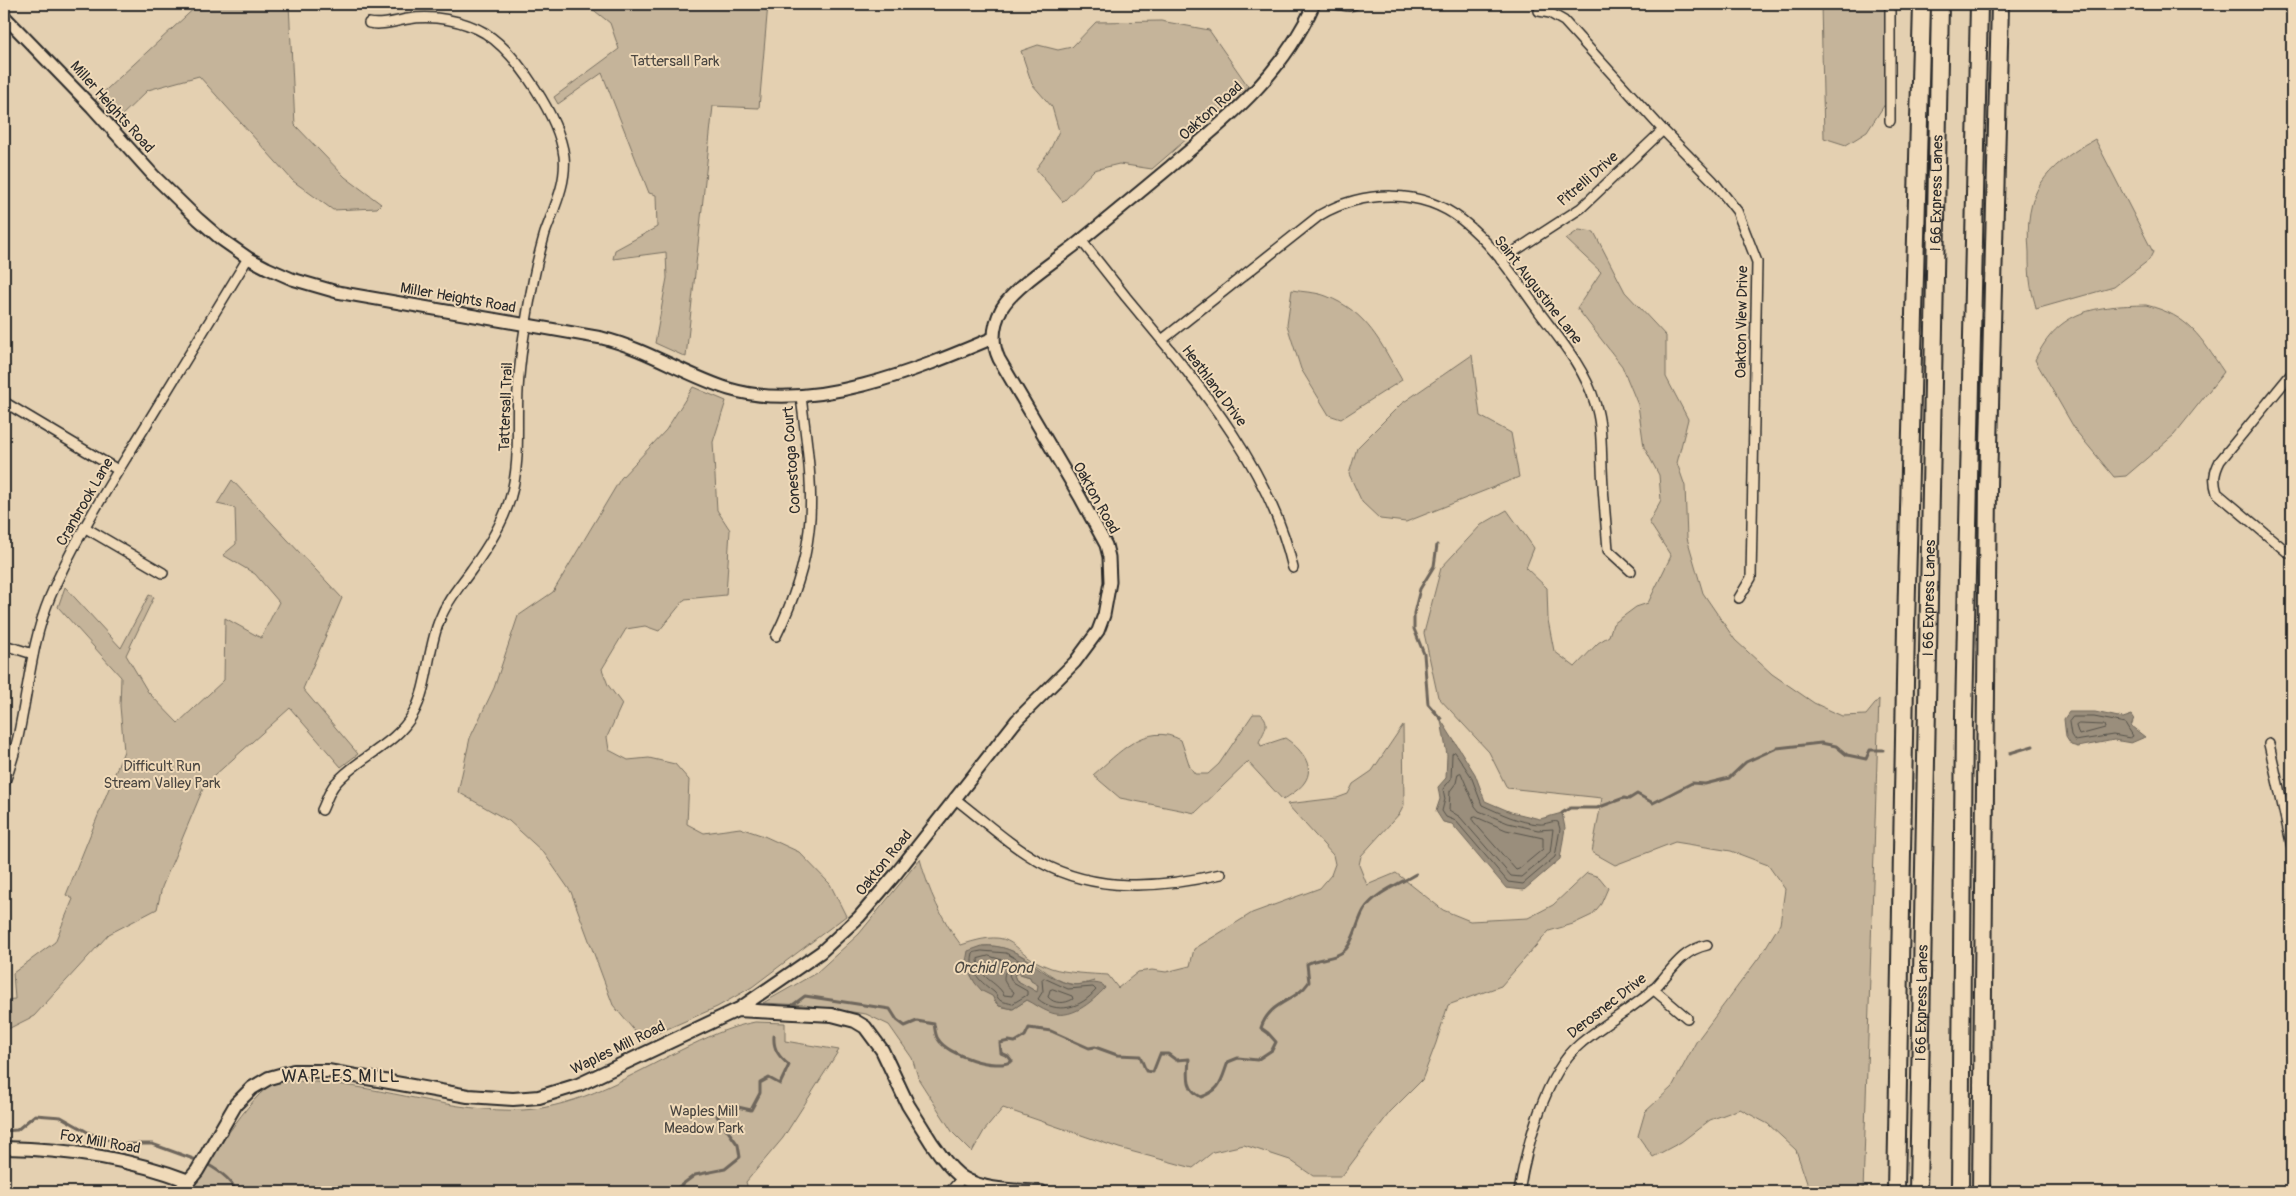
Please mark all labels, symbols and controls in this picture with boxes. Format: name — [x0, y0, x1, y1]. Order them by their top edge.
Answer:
park label: Tattersall Park — [630, 52, 720, 71]
street label: Miller Heights Road — [66, 57, 158, 157]
street label: Oakton Road — [1175, 77, 1247, 145]
street label: I 66 Express Lanes — [1926, 134, 1947, 252]
street label: Pitrelli Drive — [1554, 147, 1623, 211]
street label: Saint Augustine Lane — [1490, 232, 1587, 349]
street label: Oakton View Drive — [1732, 265, 1752, 379]
street label: Miller Heights Road — [399, 278, 517, 318]
street label: Heathland Drive — [1177, 341, 1251, 431]
street label: Tattersall Trail — [495, 362, 517, 452]
street label: Conestoga Court — [779, 405, 805, 514]
street label: Cranbrook Lane — [52, 454, 118, 549]
street label: Oakton Road — [1068, 459, 1124, 537]
street label: I 66 Express Lanes — [1918, 539, 1940, 657]
park label: Difficult Run Stream Valley Park — [103, 757, 221, 793]
street label: Oakton Road — [852, 826, 916, 900]
street label: I 66 Express Lanes — [1911, 944, 1932, 1062]
water label: Orchid Pond — [953, 958, 1035, 978]
street label: Derosnec Drive — [1564, 969, 1651, 1043]
street label: Waples Mill Road — [568, 1017, 668, 1079]
district label: WAPLES MILL — [281, 1065, 401, 1088]
park label: Waples Mill Meadow Park — [664, 1102, 745, 1138]
street label: Fox Mill Road — [58, 1126, 142, 1158]

